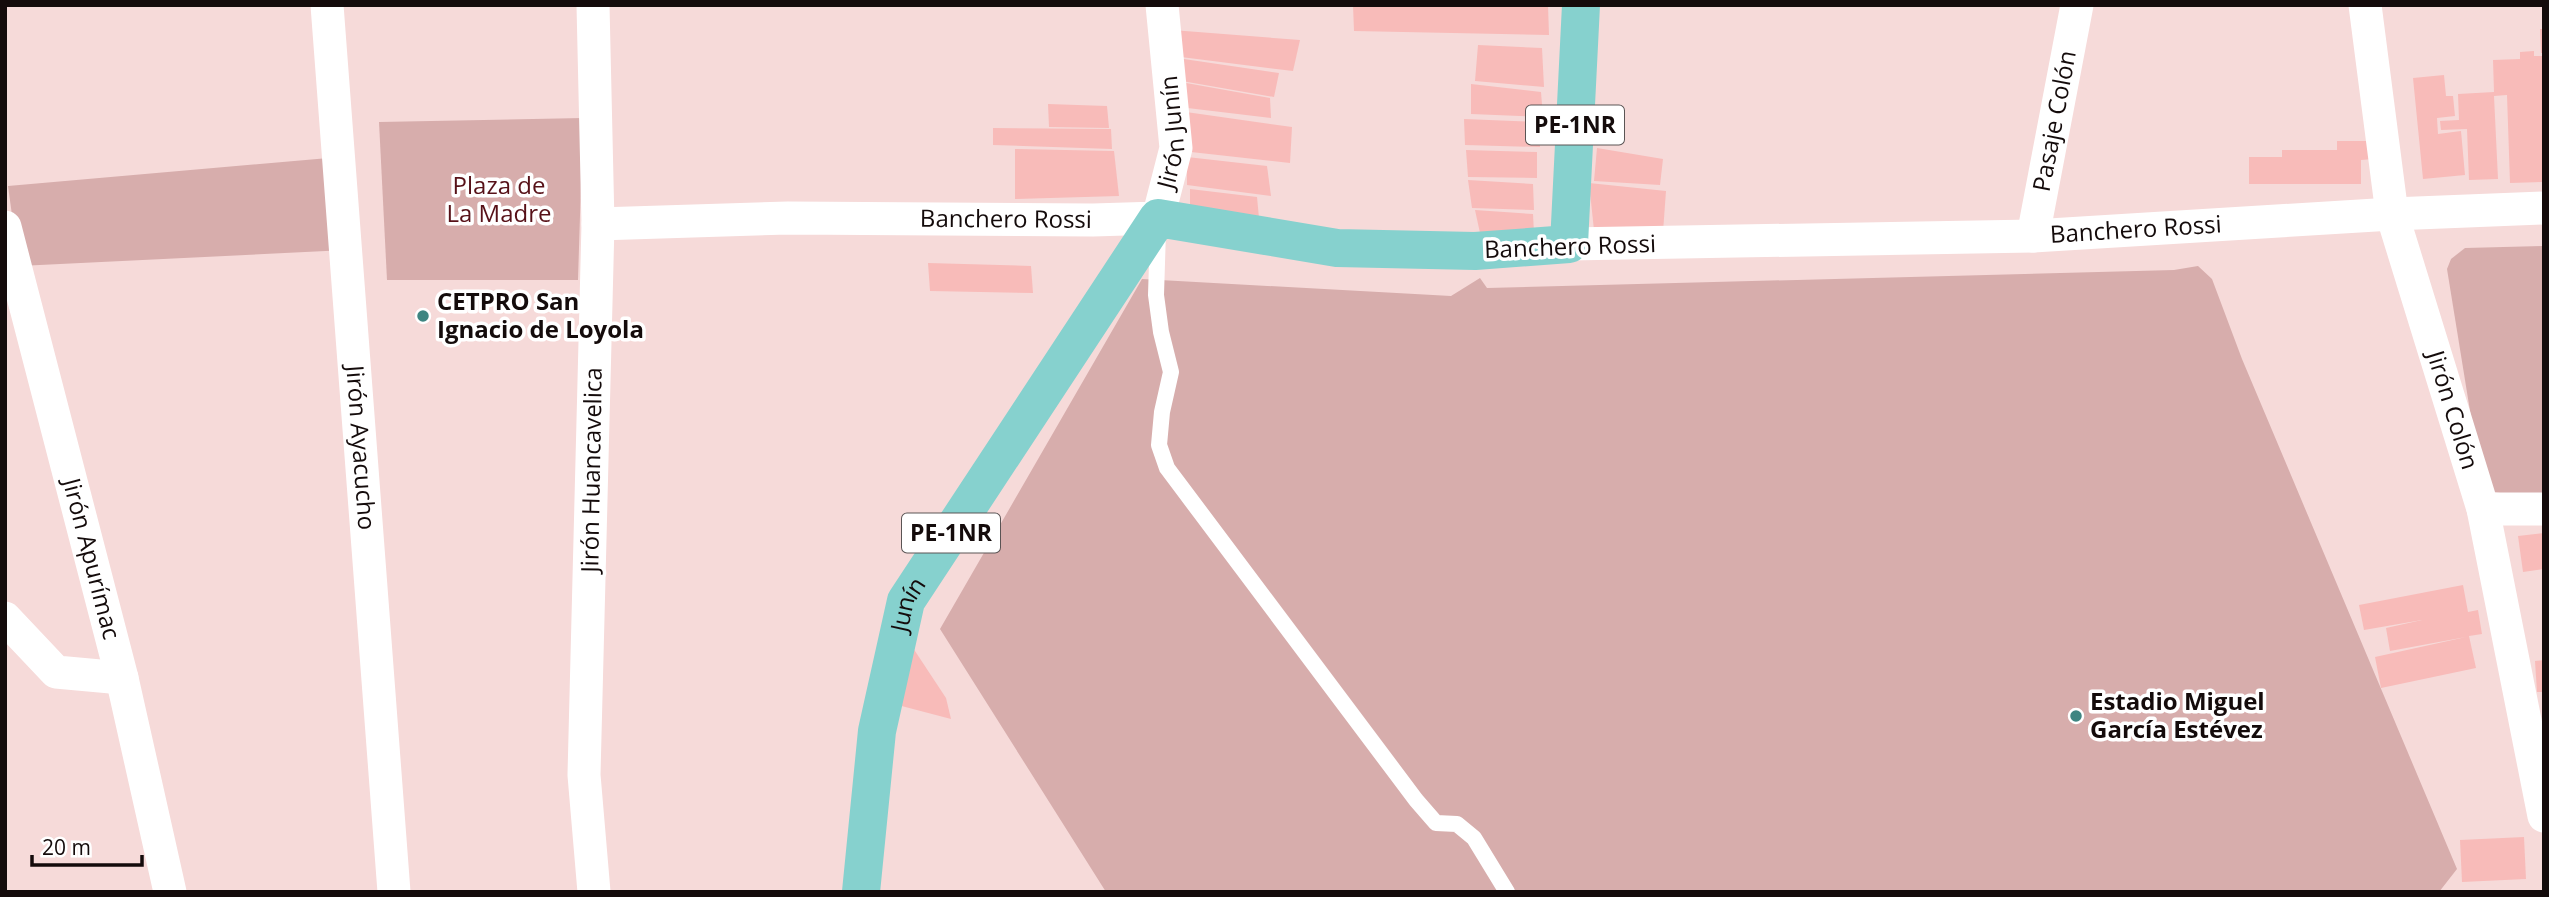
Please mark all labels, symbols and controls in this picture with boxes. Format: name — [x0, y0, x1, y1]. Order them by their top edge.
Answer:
street label: Pasaje Colón — [2024, 47, 2083, 194]
street label: Jirón Junín — [1148, 74, 1191, 194]
road number: PE-1NR — [1526, 106, 1624, 144]
park label: Plaza de La Madre — [447, 168, 552, 229]
street label: Banchero Rossi — [920, 201, 1092, 235]
street label: Banchero Rossi — [2049, 206, 2222, 250]
street label: Banchero Rossi — [1483, 226, 1656, 265]
place label: CETPRO San Ignacio de Loyola — [437, 284, 644, 345]
marker: CETPRO San Ignacio de Loyola — [415, 308, 431, 324]
street label: Jirón Colón — [2420, 344, 2488, 473]
street label: Jirón Ayacucho — [339, 362, 385, 531]
street label: Jirón Huancavelica — [572, 367, 609, 575]
street label: Jirón Apurímac — [55, 473, 129, 643]
road number: PE-1NR — [902, 513, 1000, 552]
street label: Junín — [881, 570, 932, 637]
place label: Estadio Miguel García Estévez — [2090, 684, 2265, 745]
marker: Estadio Miguel García Estévez — [2068, 708, 2084, 724]
scale bar — [32, 824, 142, 868]
text: 20 m — [42, 833, 91, 861]

